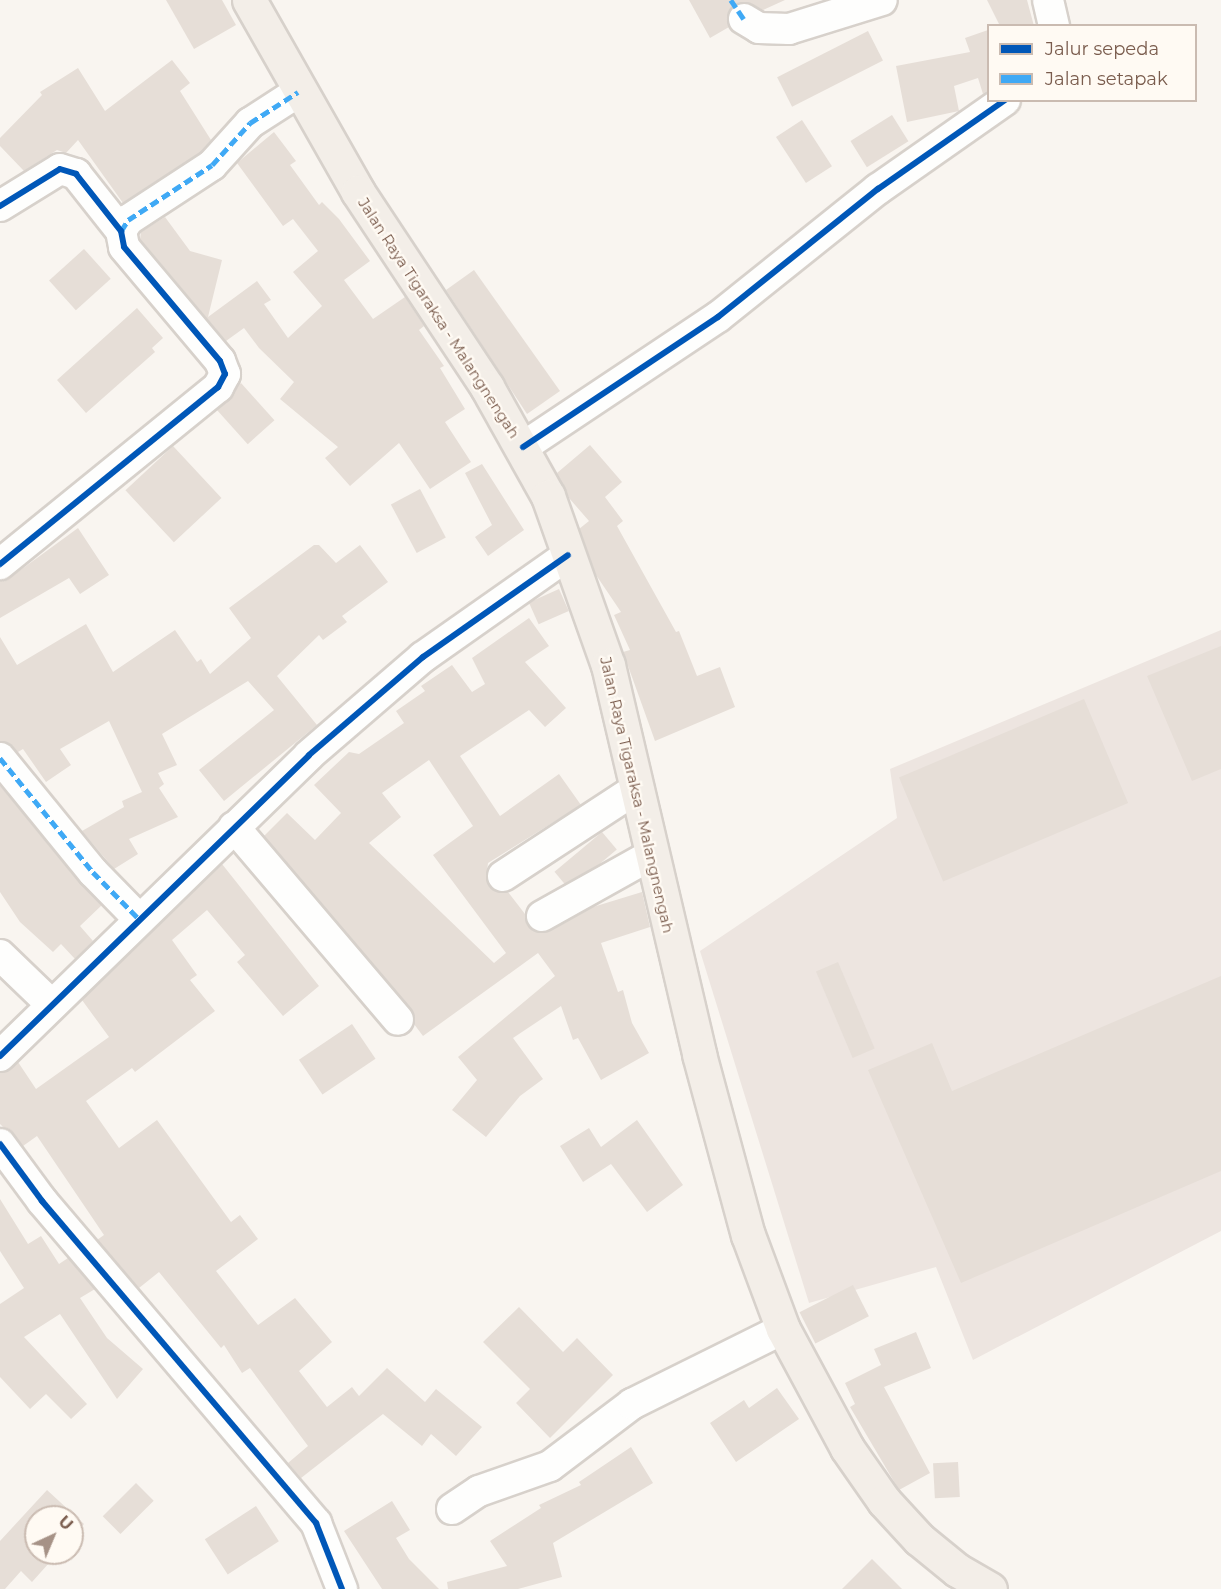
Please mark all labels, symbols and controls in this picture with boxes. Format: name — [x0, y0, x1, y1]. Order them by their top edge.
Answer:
legend — [987, 24, 1197, 102]
text: Jalur sepeda — [1045, 38, 1159, 60]
text: Jalan setapak — [1045, 68, 1168, 90]
street label: Jalan Raya Tigaraksa - Malangnengah — [354, 194, 524, 442]
street label: Jalan Raya Tigaraksa - Malangnengah — [596, 655, 678, 935]
north arrow — [24, 1505, 84, 1565]
text: U — [54, 1512, 77, 1534]

